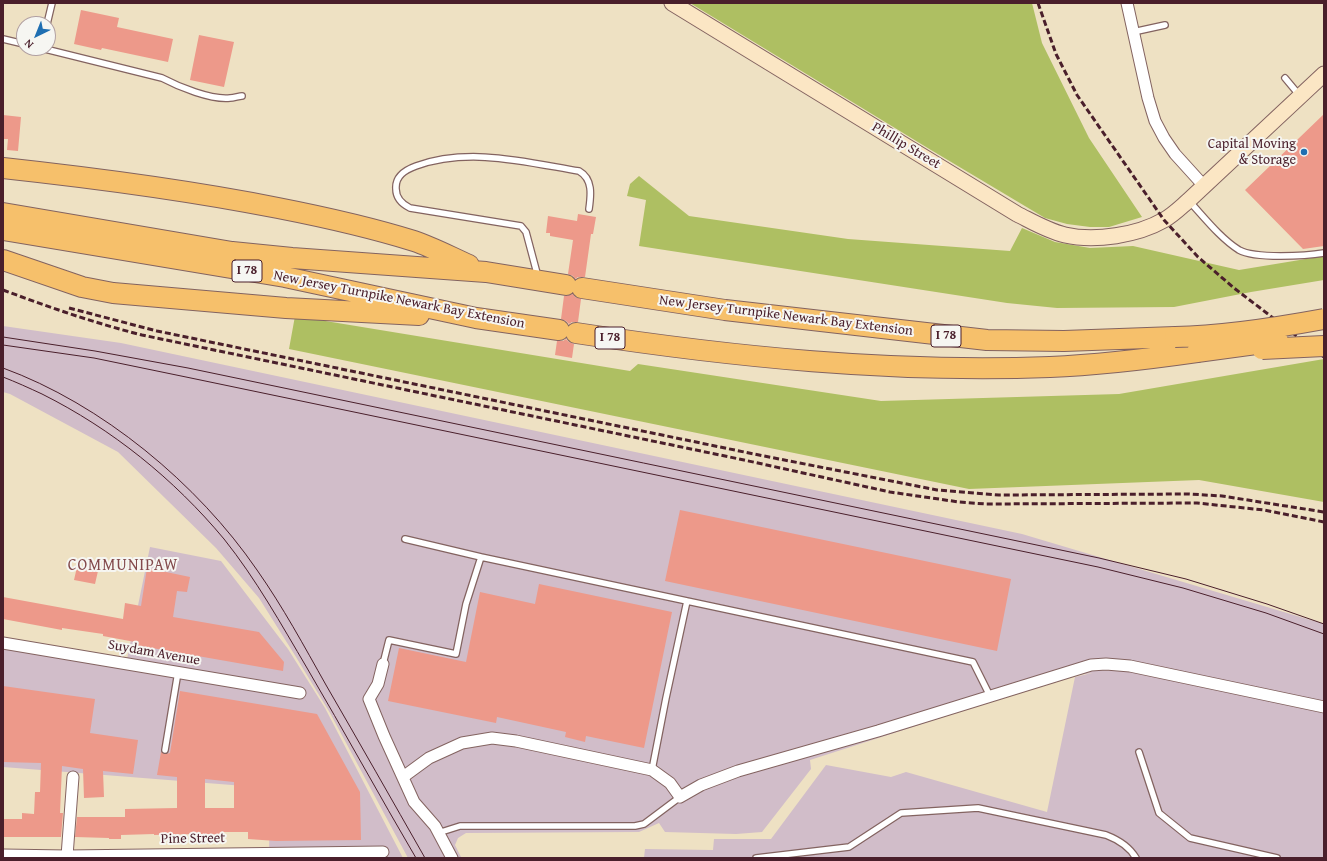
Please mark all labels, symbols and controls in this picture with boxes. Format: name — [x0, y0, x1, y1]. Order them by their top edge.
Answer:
north arrow — [16, 16, 56, 56]
text: N — [20, 36, 37, 52]
street label: Phillip Street — [869, 119, 943, 173]
place label: Capital Moving & Storage — [1208, 136, 1296, 168]
marker: Capital Moving & Storage — [1299, 147, 1309, 157]
road number: I 78 — [232, 260, 262, 282]
street label: New Jersey Turnpike Newark Bay Extension — [272, 267, 526, 333]
street label: New Jersey Turnpike Newark Bay Extension — [658, 292, 914, 340]
road number: I 78 — [931, 325, 961, 347]
road number: I 78 — [595, 327, 625, 349]
district label: COMMUNIPAW — [68, 556, 178, 576]
street label: Suydam Avenue — [107, 637, 201, 669]
street label: Pine Street — [161, 830, 225, 848]

